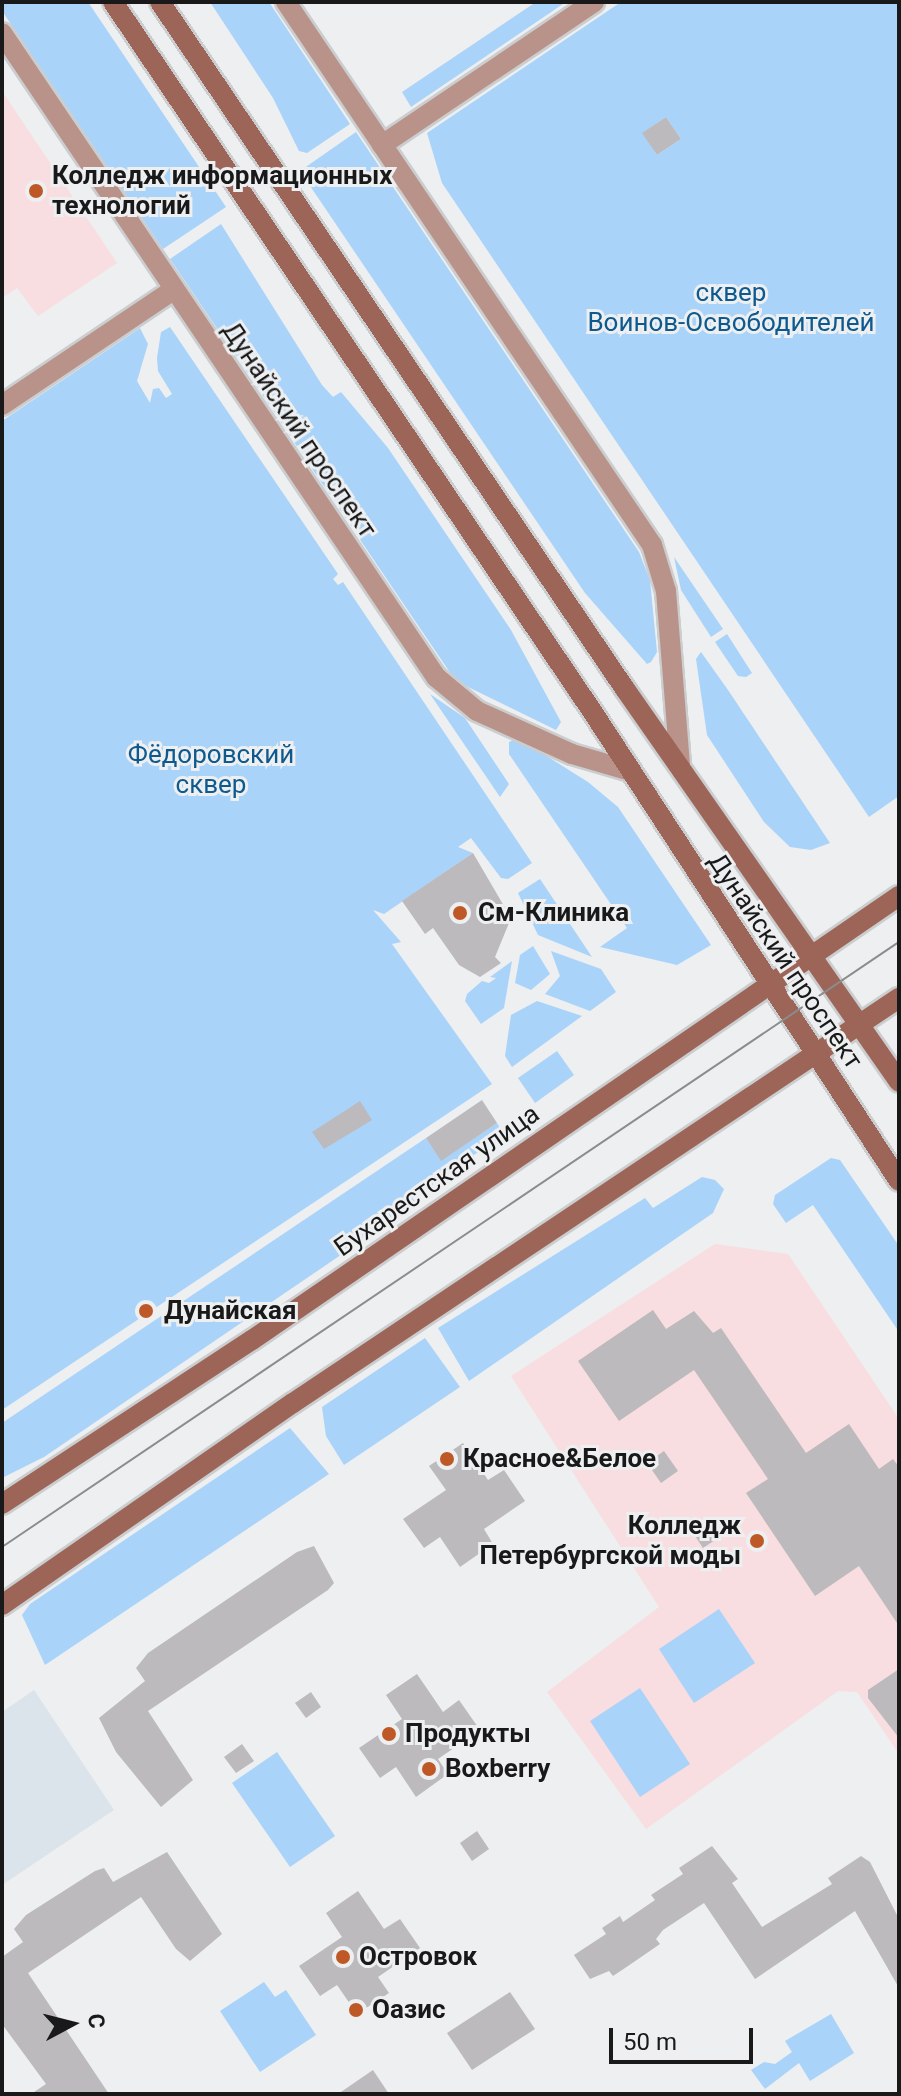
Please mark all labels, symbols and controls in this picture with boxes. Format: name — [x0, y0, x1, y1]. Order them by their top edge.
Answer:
place label: Колледж информационных технологий — [52, 160, 392, 222]
marker: Колледж информационных технологий — [27, 182, 45, 200]
park label: сквер Воинов-Освободителей — [587, 277, 875, 338]
street label: Дунайский проспект — [215, 316, 383, 544]
park label: Фёдоровский сквер — [128, 739, 294, 800]
street label: Дунайский проспект — [701, 847, 869, 1075]
place label: См-Клиника — [478, 897, 629, 929]
marker: См-Клиника — [449, 902, 471, 924]
street label: Бухарестская улица — [328, 1098, 546, 1264]
place label: Дунайская — [164, 1295, 296, 1327]
marker: Дунайская — [135, 1300, 157, 1322]
place label: Красное&Белое — [463, 1443, 656, 1475]
marker: Красное&Белое — [438, 1450, 456, 1468]
place label: Колледж Петербургской моды — [480, 1510, 741, 1572]
marker: Колледж Петербургской моды — [748, 1532, 766, 1550]
place label: Продукты — [405, 1718, 531, 1750]
marker: Продукты — [380, 1725, 398, 1743]
place label: Boxberry — [445, 1753, 550, 1785]
marker: Boxberry — [420, 1760, 438, 1778]
place label: Островок — [359, 1941, 477, 1973]
marker: Островок — [334, 1948, 352, 1966]
north arrow — [32, 1984, 112, 2064]
place label: Оазис — [372, 1994, 445, 2026]
marker: Оазис — [347, 2001, 365, 2019]
text: С — [83, 2012, 110, 2030]
scale bar — [613, 2012, 757, 2062]
text: 50 m — [623, 2028, 677, 2056]

